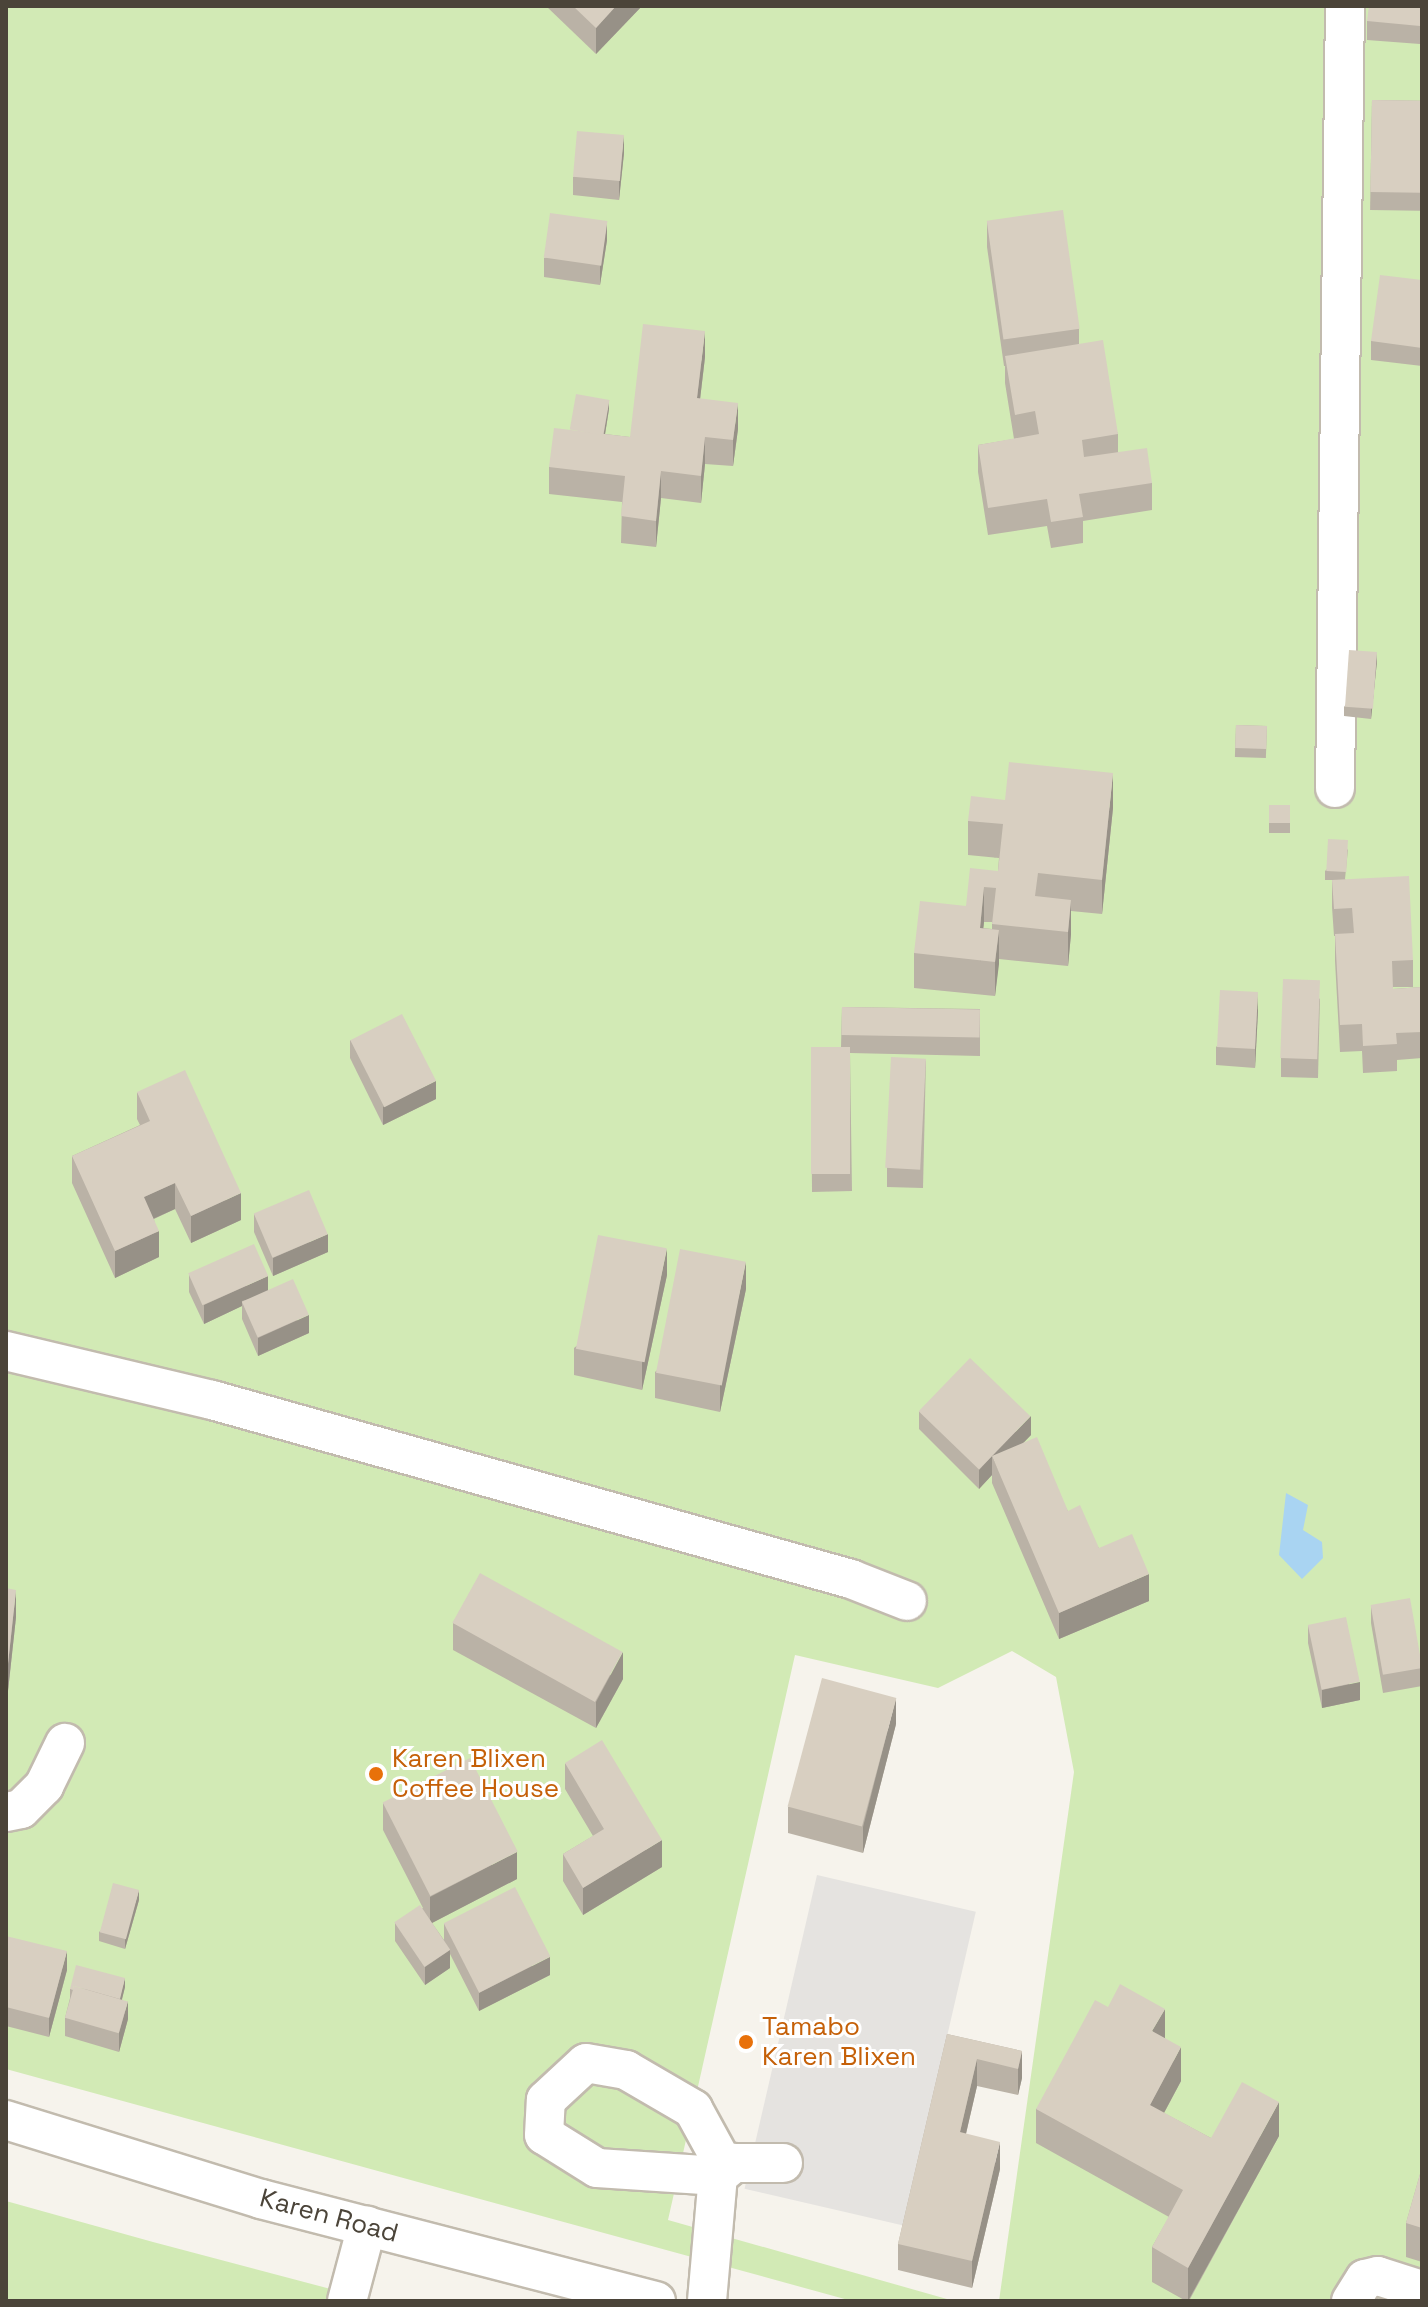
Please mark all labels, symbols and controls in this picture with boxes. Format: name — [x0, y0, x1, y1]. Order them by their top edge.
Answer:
place label: Karen Blixen Coffee House — [392, 1743, 559, 1804]
marker: Karen Blixen Coffee House — [367, 1765, 385, 1783]
place label: Tamabo Karen Blixen — [762, 2011, 916, 2072]
marker: Tamabo Karen Blixen — [737, 2033, 755, 2051]
street label: Karen Road — [256, 2183, 402, 2249]

